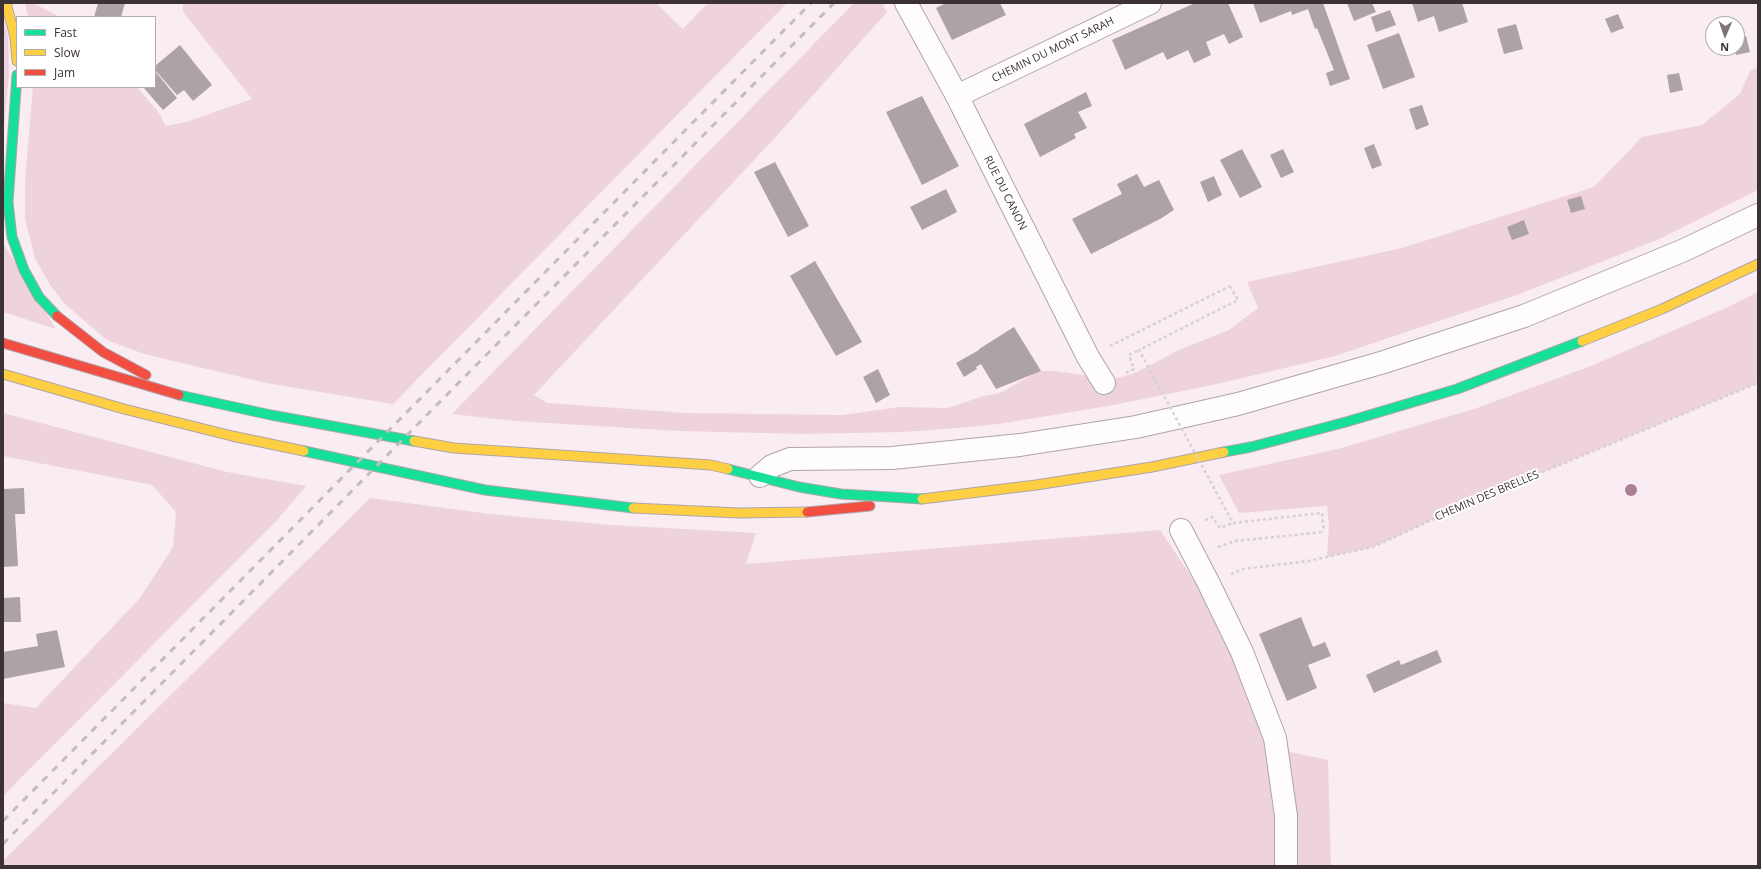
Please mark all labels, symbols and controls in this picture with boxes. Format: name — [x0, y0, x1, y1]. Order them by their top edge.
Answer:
street label: CHEMIN DU MONT SARAH — [990, 15, 1116, 85]
legend — [16, 16, 156, 88]
north arrow — [1705, 16, 1745, 56]
text: Fast — [54, 24, 77, 41]
text: N — [1720, 40, 1729, 55]
text: Slow — [54, 44, 80, 61]
text: Jam — [54, 64, 75, 81]
street label: RUE DU CANON — [981, 154, 1029, 232]
street label: CHEMIN DES BRELLES — [1433, 468, 1541, 524]

